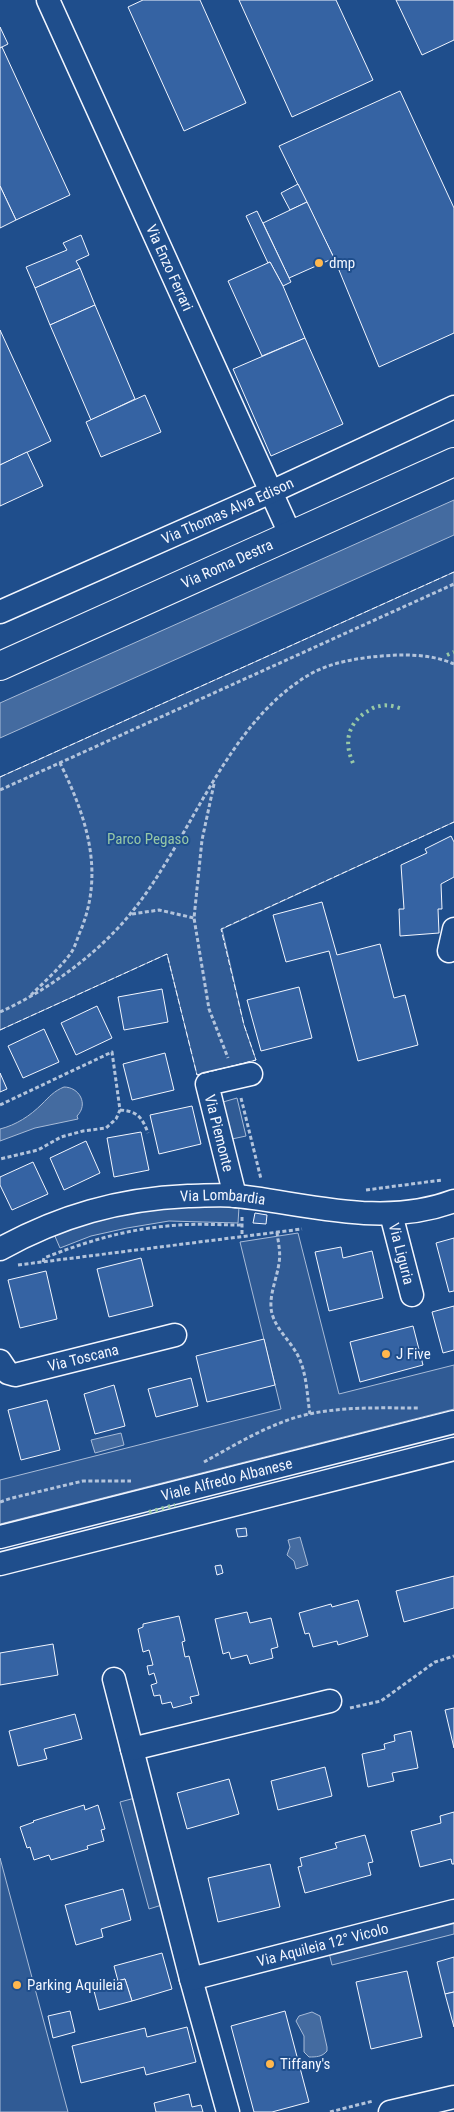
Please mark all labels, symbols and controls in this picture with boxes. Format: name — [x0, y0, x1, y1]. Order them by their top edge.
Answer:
street label: Via Enzo Ferrari — [142, 222, 197, 314]
place label: dmp — [329, 254, 355, 272]
marker: dmp — [313, 257, 325, 269]
street label: Via Thomas Alva Edison — [159, 474, 296, 548]
street label: Via Roma Destra — [179, 536, 276, 592]
park label: Parco Pegaso — [107, 830, 189, 848]
street label: Via Piemonte — [201, 1093, 237, 1173]
street label: Via Lombardia — [180, 1186, 267, 1209]
street label: Via Liguria — [385, 1221, 418, 1286]
street label: Via Toscana — [46, 1340, 120, 1375]
place label: J Five — [396, 1345, 431, 1363]
marker: J Five — [380, 1348, 392, 1360]
street label: Viale Alfredo Albanese — [159, 1454, 294, 1505]
street label: Via Aquileia 12° Vicolo — [255, 1919, 390, 1971]
place label: Parking Aquileia — [27, 1976, 123, 1994]
marker: Parking Aquileia — [11, 1979, 23, 1991]
place label: Tiffany's — [280, 2055, 331, 2073]
marker: Tiffany's — [264, 2058, 276, 2070]

